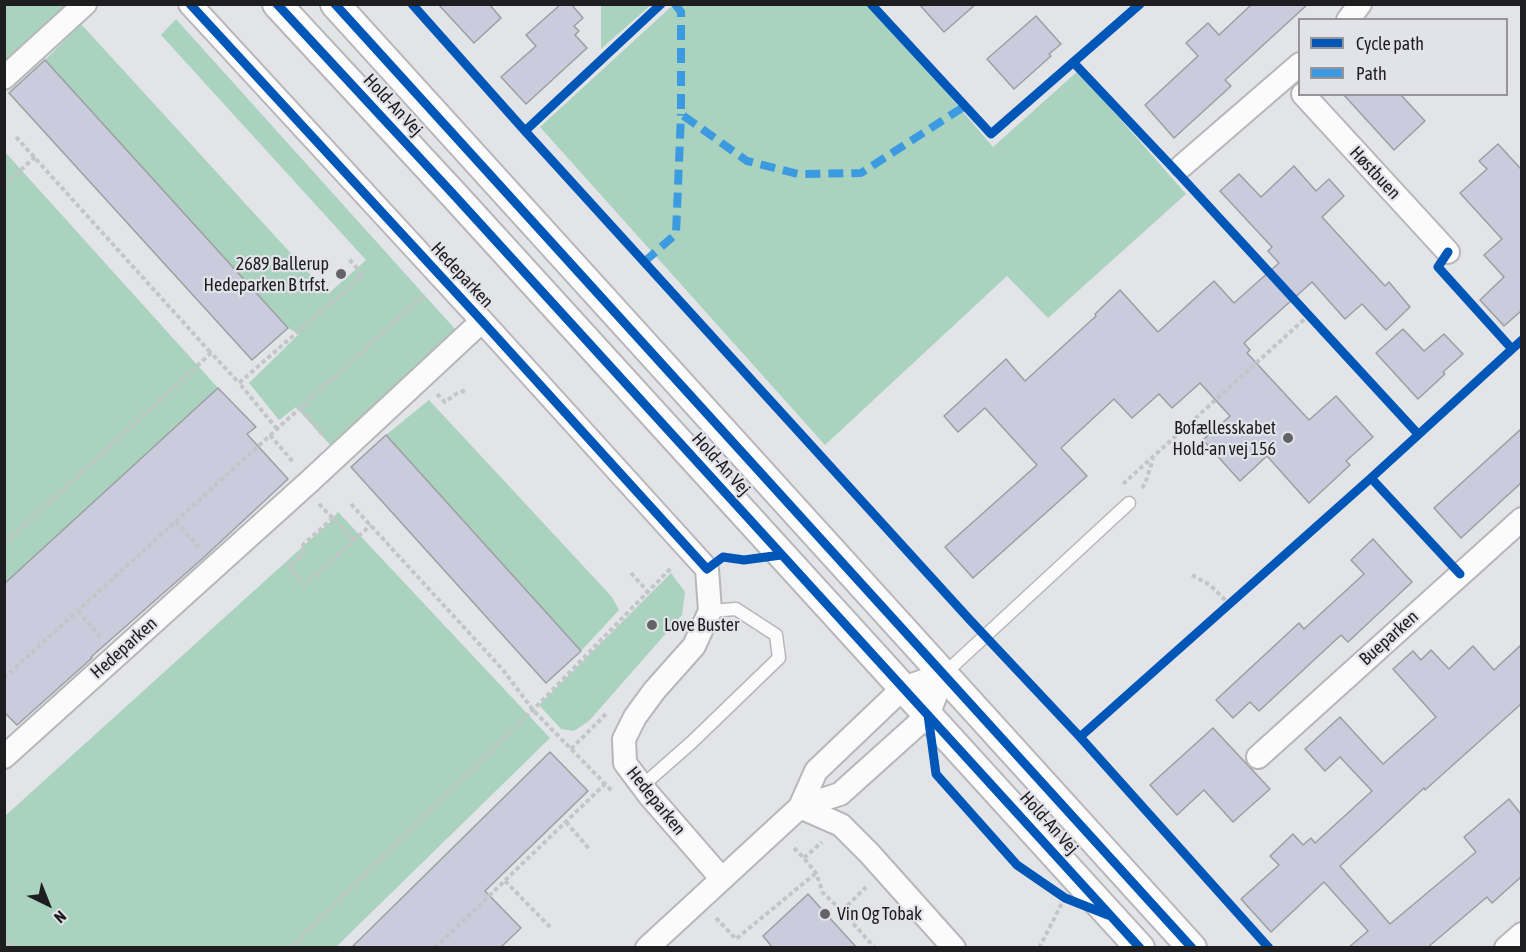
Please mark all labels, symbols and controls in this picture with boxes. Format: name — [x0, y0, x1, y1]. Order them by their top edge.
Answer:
legend — [1298, 18, 1508, 96]
text: Cycle path — [1356, 33, 1424, 54]
text: Path — [1356, 63, 1387, 84]
street label: Hold-An Vej — [359, 69, 427, 141]
street label: Høstbuen — [1345, 142, 1405, 204]
street label: Hedeparken — [426, 238, 498, 312]
place label: 2689 Ballerup Hedeparken B trfst. — [204, 253, 329, 296]
marker: 2689 Ballerup Hedeparken B trfst. — [334, 267, 348, 281]
place label: Bofællesskabet Hold-an vej 156 — [1173, 417, 1276, 460]
street label: Hold-An Vej — [687, 428, 755, 500]
marker: Bofællesskabet Hold-an vej 156 — [1281, 431, 1295, 445]
street label: Bueparken — [1355, 606, 1423, 670]
street label: Hedeparken — [86, 613, 162, 683]
place label: Love Buster — [664, 614, 739, 636]
marker: Love Buster — [645, 618, 659, 632]
street label: Hedeparken — [622, 762, 690, 840]
street label: Hold-An Vej — [1015, 787, 1083, 859]
north arrow — [18, 874, 78, 934]
place label: Vin Og Tobak — [837, 903, 922, 925]
text: N — [51, 907, 70, 927]
marker: Vin Og Tobak — [818, 907, 832, 921]

